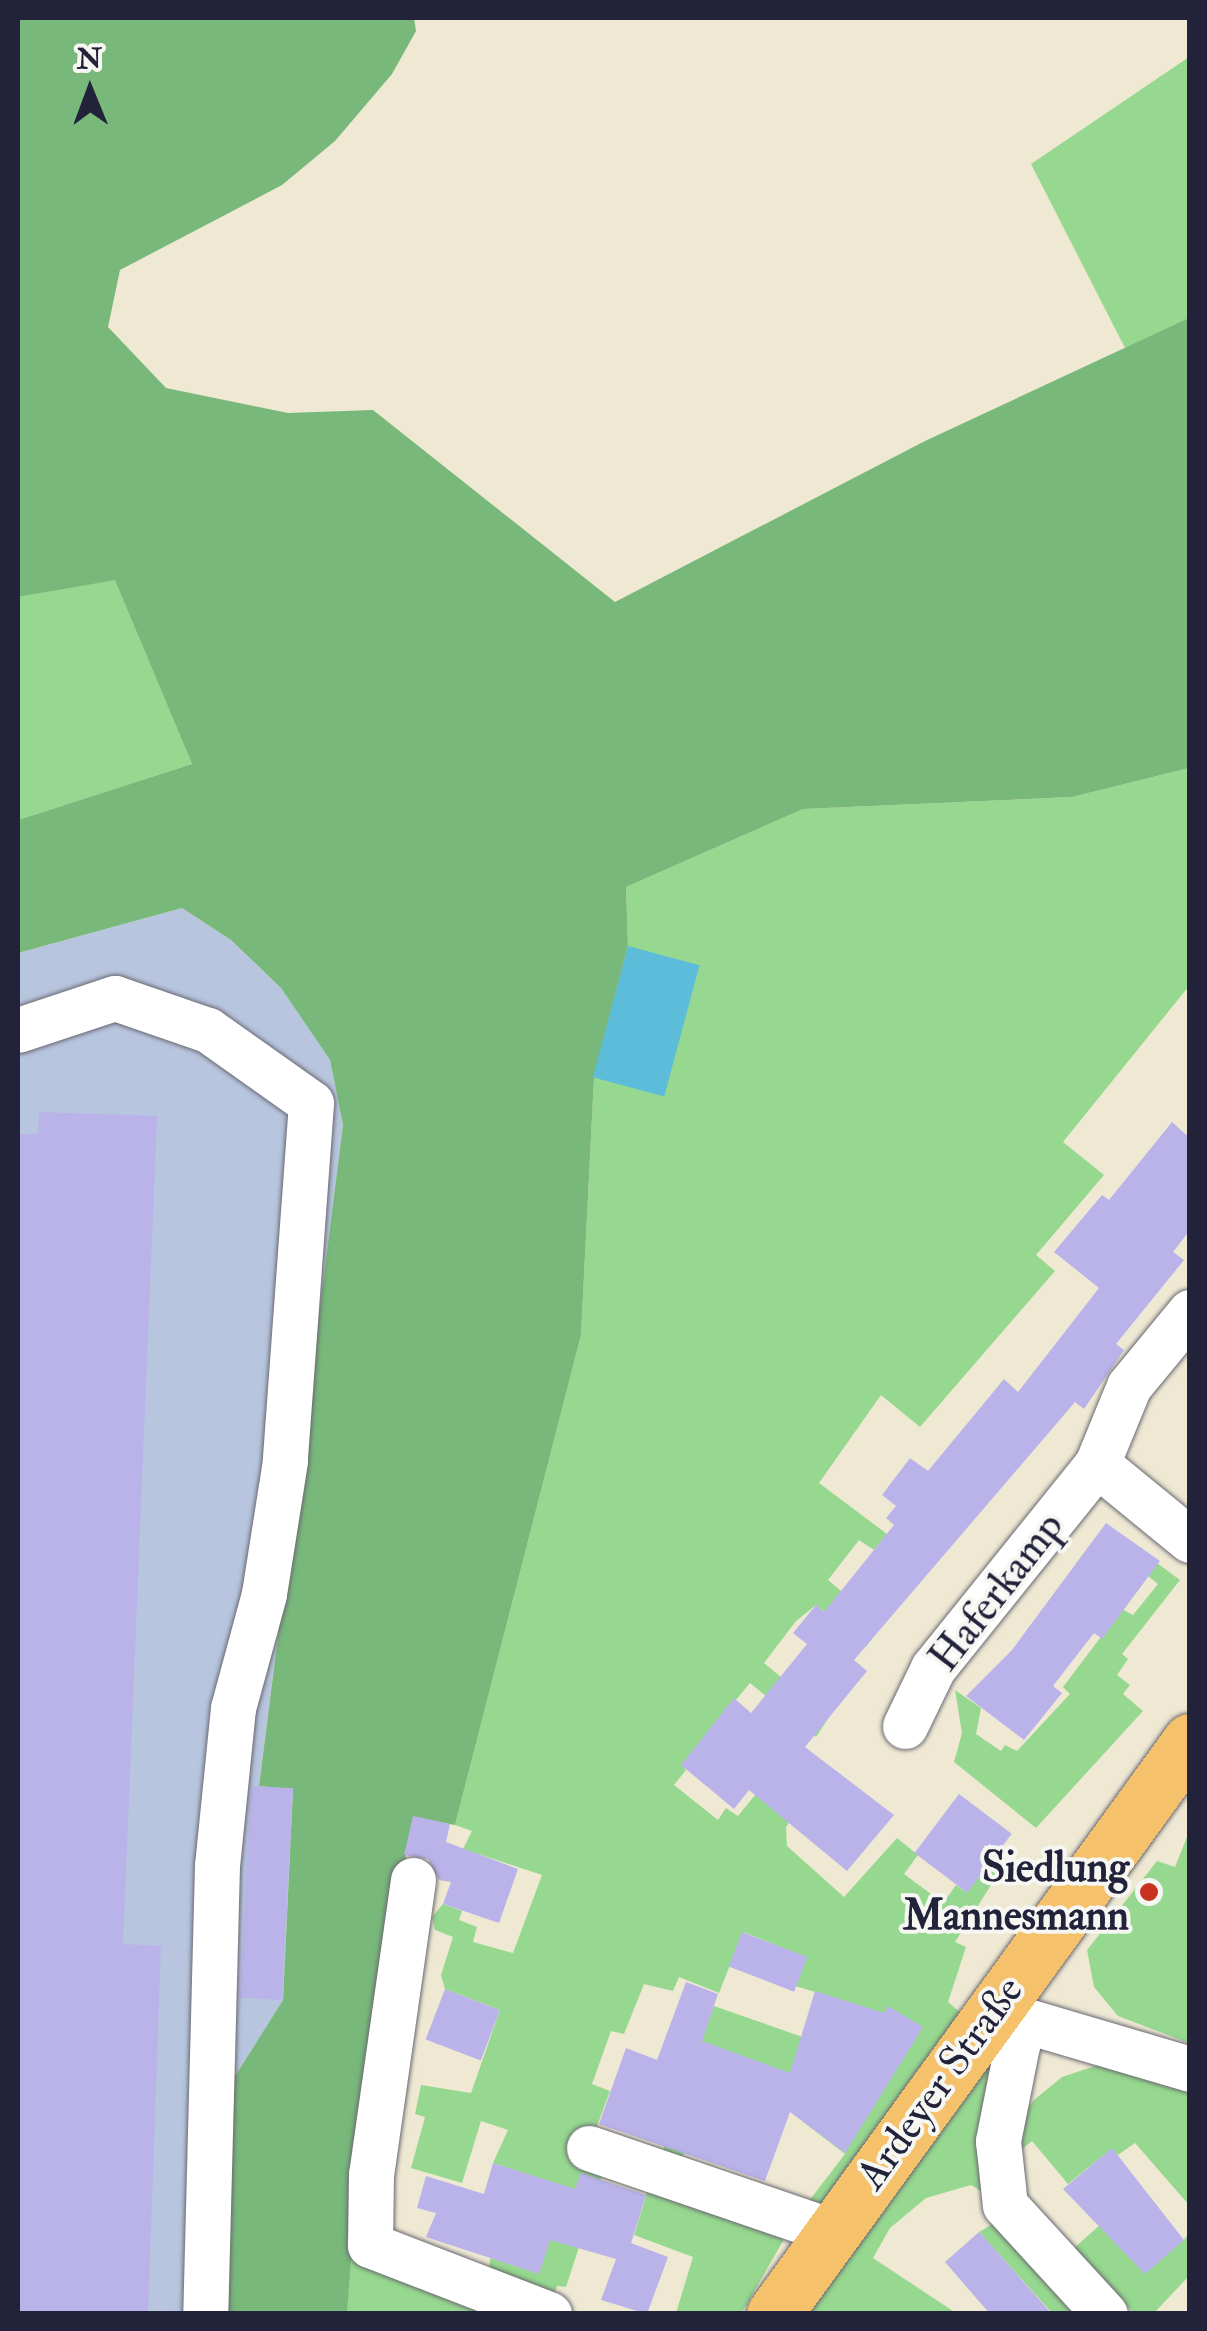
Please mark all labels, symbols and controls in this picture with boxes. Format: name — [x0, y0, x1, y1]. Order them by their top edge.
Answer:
north arrow — [40, 40, 140, 140]
text: N — [77, 42, 102, 77]
street label: Haferkamp — [919, 1502, 1075, 1682]
place label: Siedlung Mannesmann — [903, 1843, 1129, 1942]
marker: Siedlung Mannesmann — [1138, 1881, 1160, 1903]
street label: Ardeyer Straße — [846, 1967, 1034, 2199]

